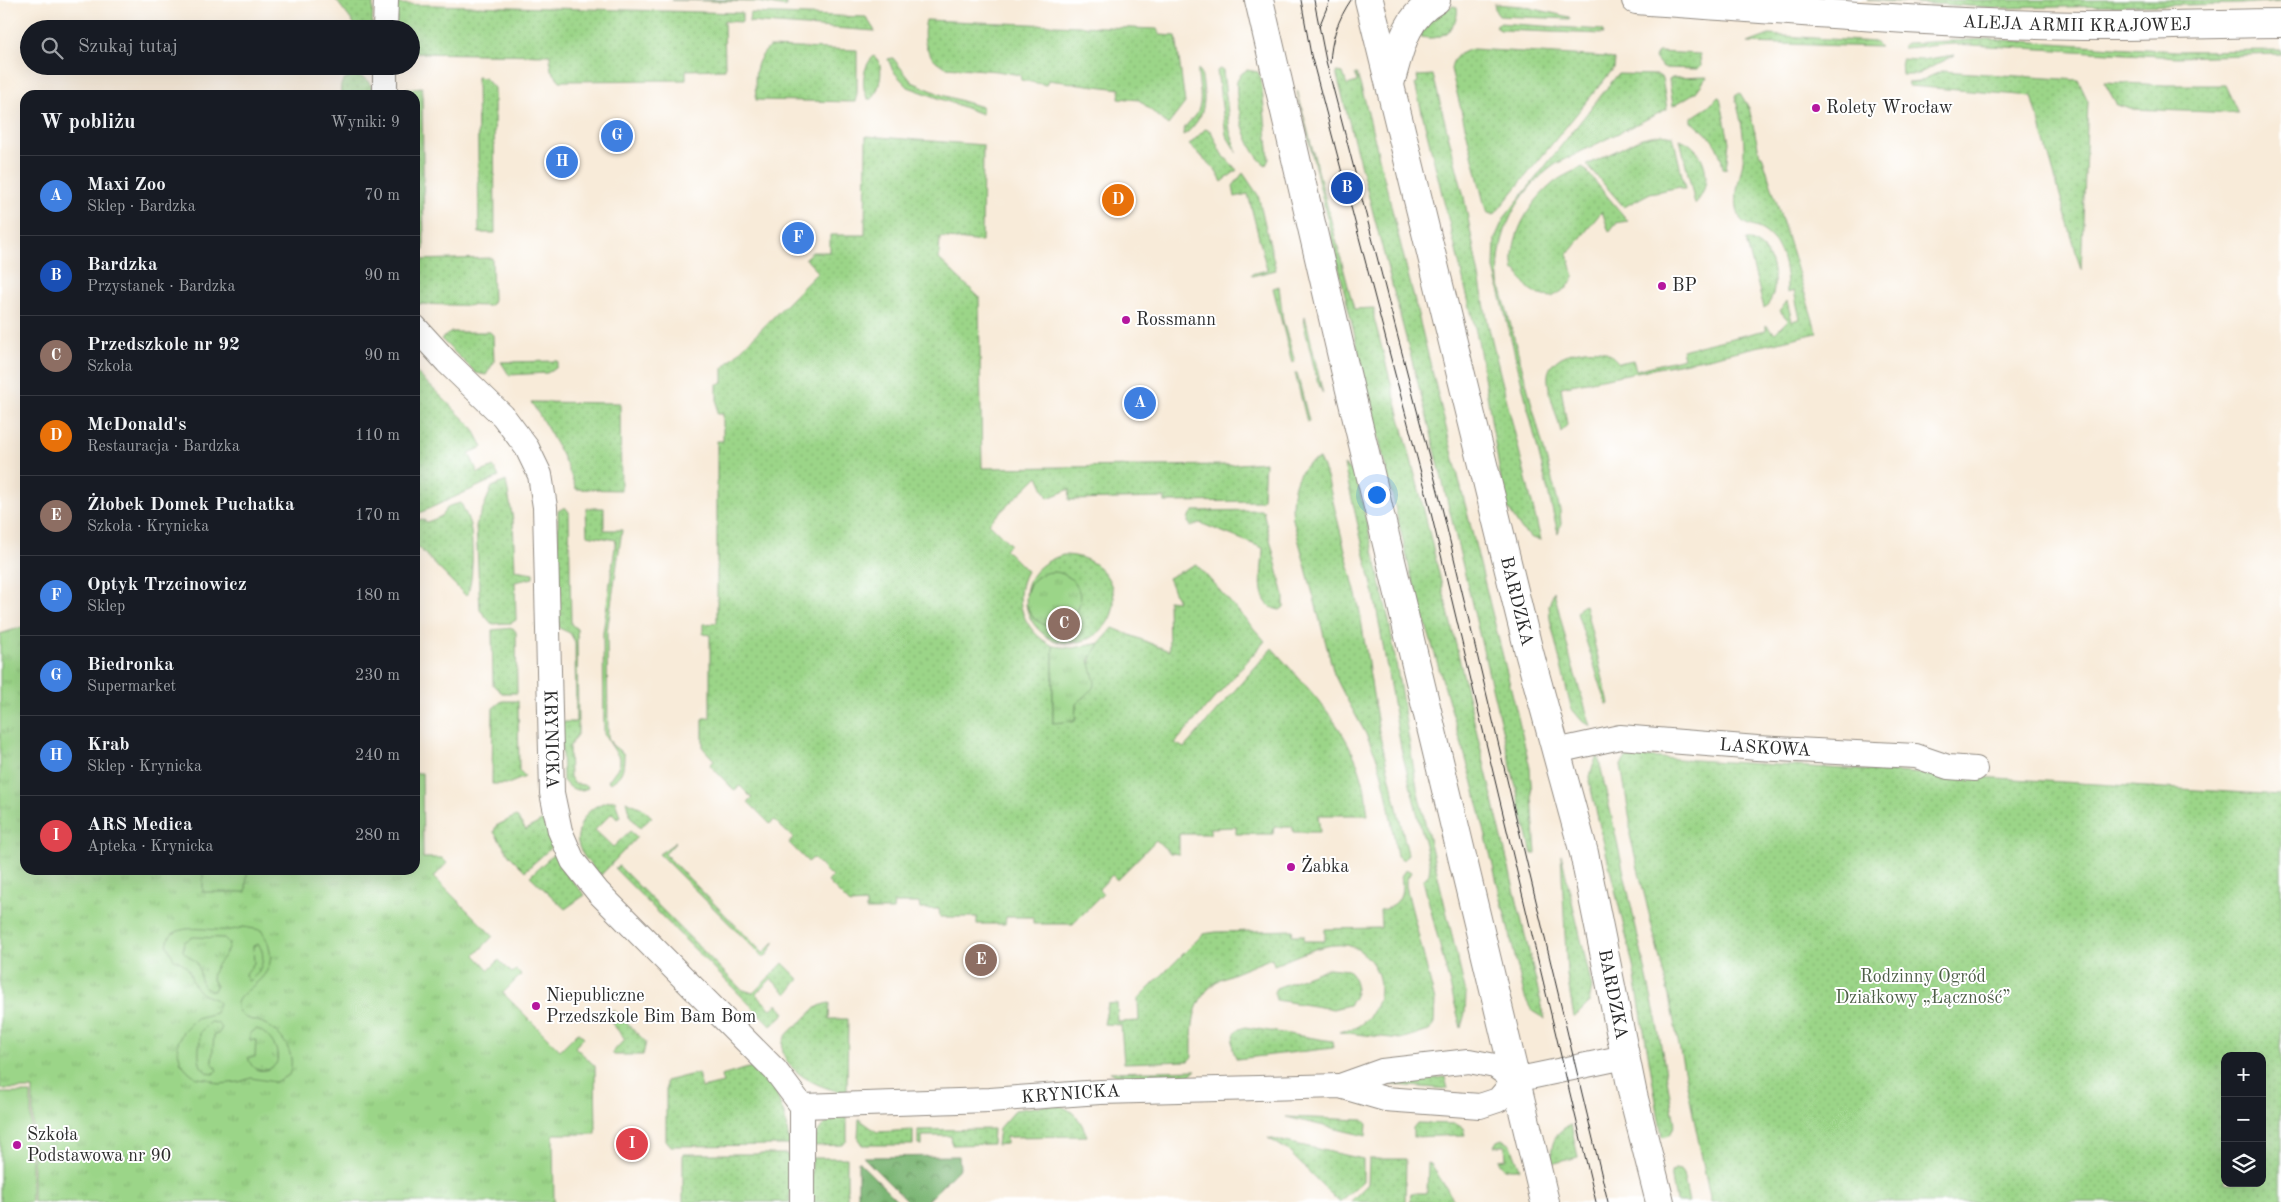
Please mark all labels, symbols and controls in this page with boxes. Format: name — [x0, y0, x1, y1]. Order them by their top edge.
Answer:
street label: ALEJA ARMII KRAJOWEJ — [1962, 13, 2192, 35]
search box — [20, 20, 420, 75]
icon: search — [38, 34, 66, 62]
text: Szukaj tutaj — [78, 38, 178, 57]
place label: Rolety Wrocław — [1826, 99, 1953, 117]
marker: Rolety Wrocław — [1810, 102, 1822, 114]
text: W pobliżu — [40, 112, 135, 133]
text: Wyniki: 9 — [331, 115, 400, 131]
pin: G — [601, 117, 633, 155]
pin: H — [546, 143, 578, 181]
pin: B — [1331, 169, 1363, 207]
text: Maxi Zoo — [87, 176, 166, 195]
pin: D — [1102, 181, 1134, 219]
text: A — [50, 188, 62, 204]
text: 70 m — [364, 188, 400, 204]
text: Sklep · Bardzka — [87, 199, 196, 215]
pin: F — [782, 219, 814, 257]
text: Bardzka — [87, 256, 158, 275]
text: B — [50, 268, 62, 284]
text: 90 m — [364, 268, 400, 284]
place label: BP — [1672, 277, 1697, 295]
text: Przystanek · Bardzka — [87, 279, 235, 295]
marker: BP — [1656, 280, 1668, 292]
place label: Rossmann — [1136, 311, 1216, 329]
marker: Rossmann — [1120, 314, 1132, 326]
text: Przedszkole nr 92 — [87, 336, 240, 355]
text: C — [51, 348, 61, 364]
text: 90 m — [364, 348, 400, 364]
text: Szkoła — [87, 359, 133, 375]
pin: A — [1124, 384, 1156, 422]
text: McDonald's — [87, 416, 186, 435]
text: D — [50, 428, 62, 444]
text: 110 m — [355, 428, 400, 444]
text: Restauracja · Bardzka — [87, 439, 240, 455]
your location — [1364, 482, 1390, 508]
text: Żłobek Domek Puchatka — [87, 496, 295, 515]
text: E — [50, 508, 62, 524]
text: 170 m — [355, 508, 400, 524]
text: Szkoła · Krynicka — [87, 519, 209, 535]
street label: BARDZKA — [1497, 555, 1536, 648]
text: Optyk Trzcinowicz — [87, 576, 247, 595]
text: F — [51, 588, 61, 604]
text: 180 m — [355, 588, 400, 604]
text: Sklep — [87, 599, 125, 615]
pin: C — [1048, 605, 1080, 643]
text: Biedronka — [87, 656, 174, 675]
text: G — [50, 668, 62, 684]
text: 230 m — [355, 668, 400, 684]
text: Supermarket — [87, 679, 176, 695]
street label: KRYNICKA — [540, 690, 561, 789]
text: Krab — [87, 736, 130, 755]
street label: LASKOWA — [1719, 736, 1811, 760]
text: H — [49, 748, 63, 764]
text: 240 m — [355, 748, 400, 764]
text: Sklep · Krynicka — [87, 759, 202, 775]
text: ARS Medica — [87, 816, 193, 835]
text: I — [52, 828, 60, 844]
text: 280 m — [355, 828, 400, 844]
text: Apteka · Krynicka — [87, 839, 213, 855]
place label: Żabka — [1301, 855, 1349, 876]
marker: Żabka — [1285, 861, 1297, 873]
pin: E — [965, 941, 997, 979]
street label: BARDZKA — [1595, 948, 1631, 1041]
park label: Rodzinny Ogród Działkowy „Łączność” — [1835, 968, 2011, 1007]
place label: Niepubliczne Przedszkole Bim Bam Bom — [546, 987, 756, 1026]
marker: Niepubliczne Przedszkole Bim Bam Bom — [530, 1000, 542, 1012]
map controls — [2221, 1052, 2266, 1187]
button: + — [2221, 1052, 2266, 1097]
street label: KRYNICKA — [1021, 1082, 1121, 1107]
button: − — [2221, 1097, 2266, 1142]
pin: I — [616, 1125, 648, 1163]
place label: Szkoła Podstawowa nr 90 — [27, 1126, 171, 1165]
marker: Szkoła Podstawowa nr 90 — [11, 1139, 23, 1151]
button: layers — [2221, 1142, 2266, 1187]

